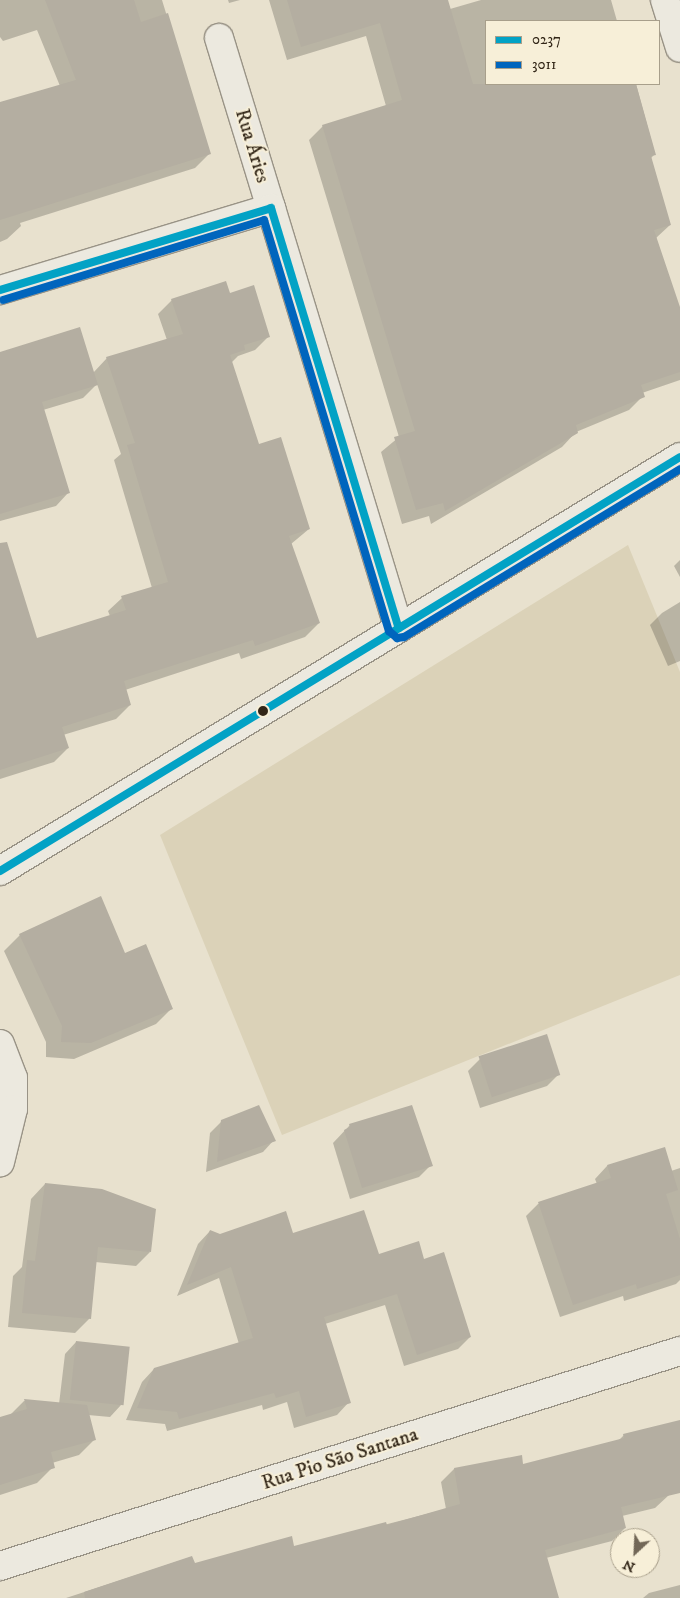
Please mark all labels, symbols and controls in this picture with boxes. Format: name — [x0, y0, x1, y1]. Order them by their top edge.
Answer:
legend — [485, 20, 660, 85]
text: 0237 — [532, 30, 561, 49]
text: 3011 — [532, 55, 557, 74]
street label: Rua Áries — [229, 106, 275, 186]
unlabelled marker — [258, 706, 268, 716]
street label: Rua Pio São Santana — [259, 1422, 421, 1496]
north arrow — [610, 1528, 660, 1578]
text: N — [620, 1555, 638, 1576]

